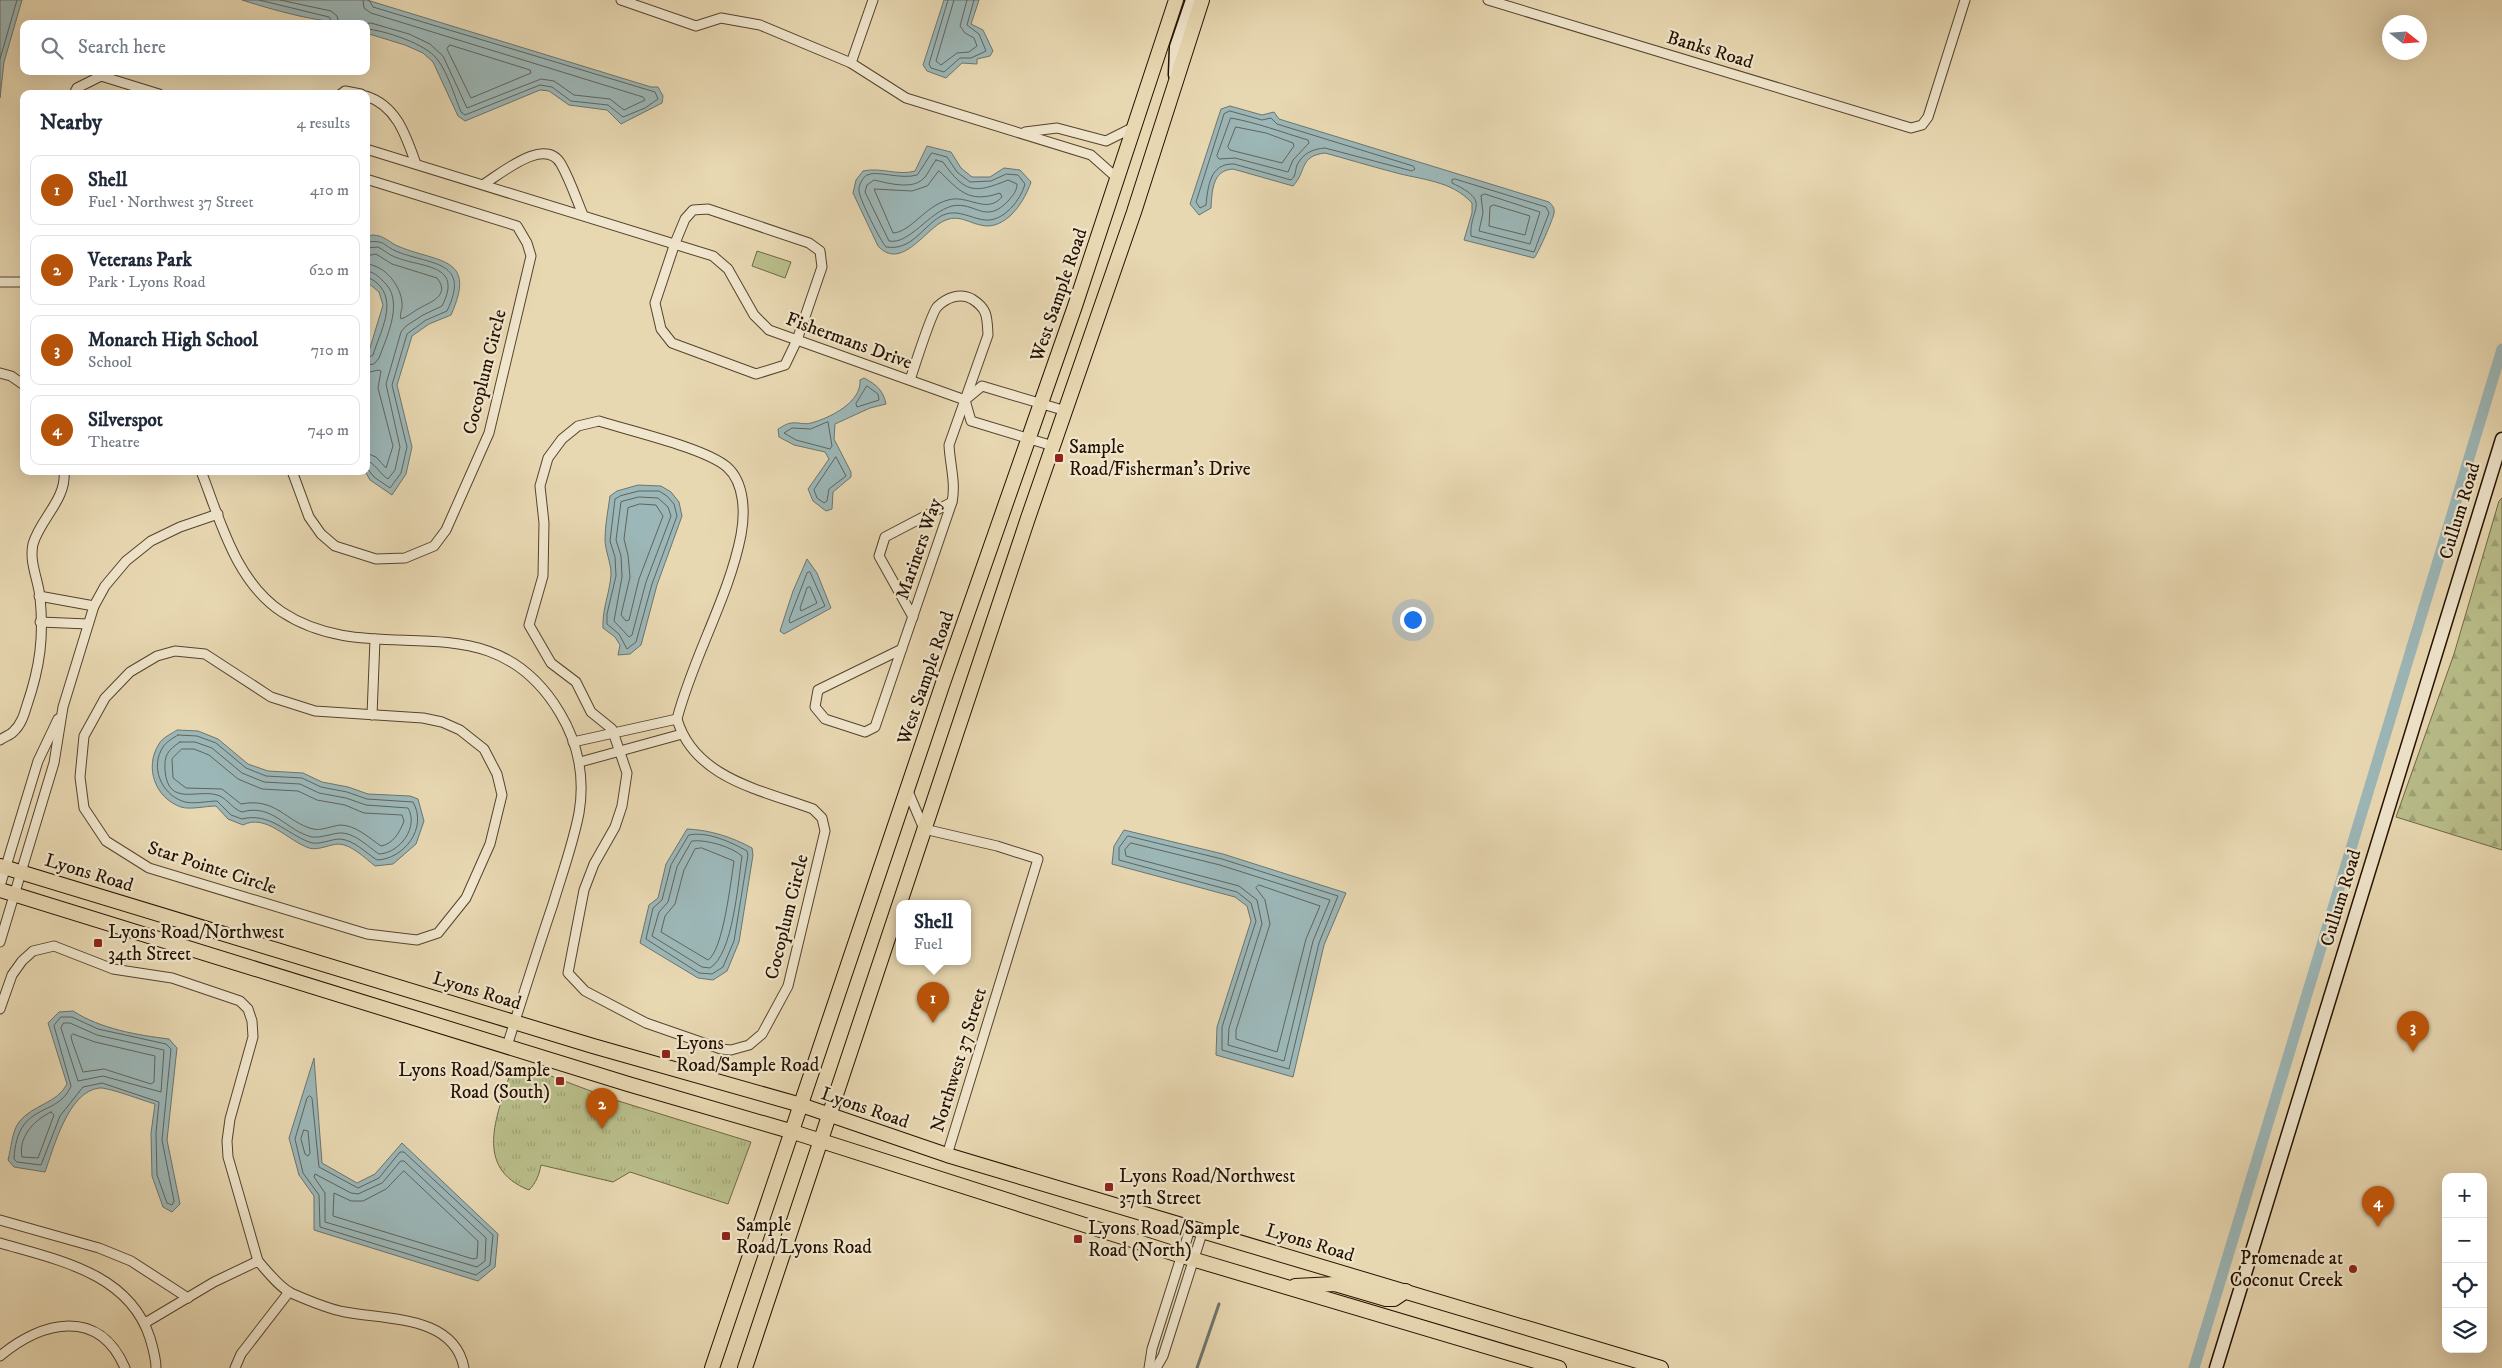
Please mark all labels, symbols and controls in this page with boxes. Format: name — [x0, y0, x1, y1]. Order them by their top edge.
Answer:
north arrow — [2382, 15, 2427, 60]
search box — [20, 20, 370, 75]
street label: Banks Road — [1664, 26, 1757, 74]
icon: search — [38, 34, 66, 62]
text: Search here — [78, 36, 166, 59]
text: Nearby — [40, 110, 102, 136]
text: 4 results — [297, 113, 350, 133]
text: Shell — [88, 169, 127, 192]
text: 1 — [54, 180, 60, 200]
text: 410 m — [310, 180, 349, 200]
text: Fuel · Northwest 37 Street — [88, 192, 254, 212]
street label: West Sample Road — [1025, 225, 1093, 366]
text: Veterans Park — [88, 249, 192, 272]
text: 2 — [53, 260, 61, 280]
text: 620 m — [309, 260, 349, 280]
text: Park · Lyons Road — [88, 272, 206, 292]
street label: Cocoplum Circle — [458, 307, 512, 437]
street label: Fishermans Drive — [783, 307, 915, 375]
text: Monarch High School — [88, 329, 258, 352]
text: 3 — [54, 340, 60, 360]
text: 710 m — [311, 340, 349, 360]
text: School — [88, 352, 132, 372]
text: Silverspot — [88, 409, 163, 432]
text: 4 — [52, 420, 62, 440]
text: 740 m — [308, 420, 349, 440]
text: Theatre — [88, 432, 140, 452]
place label: Sample Road/Fisherman's Drive — [1069, 436, 1251, 481]
marker: Sample Road/Fisherman's Drive — [1053, 452, 1065, 464]
street label: Cullum Road — [2434, 459, 2486, 562]
street label: Mariners Way — [891, 494, 947, 603]
your location — [1400, 607, 1426, 633]
street label: West Sample Road — [892, 608, 960, 749]
street label: Star Pointe Circle — [145, 836, 279, 900]
street label: Cullum Road — [2315, 846, 2367, 949]
street label: Lyons Road — [42, 849, 137, 897]
street label: Cocoplum Circle — [760, 852, 814, 982]
popup — [896, 900, 971, 965]
text: Shell — [914, 911, 953, 934]
place label: Lyons Road/Northwest 34th Street — [108, 921, 284, 966]
text: Fuel — [914, 934, 942, 954]
marker: Lyons Road/Northwest 34th Street — [92, 937, 104, 949]
street label: Lyons Road — [430, 967, 525, 1015]
pin: 1 — [917, 982, 949, 1023]
street label: Northwest 37 Street — [926, 985, 992, 1135]
pin: 3 — [2397, 1011, 2429, 1052]
place label: Lyons Road/Sample Road — [676, 1032, 820, 1077]
marker: Lyons Road/Sample Road — [660, 1048, 672, 1060]
place label: Lyons Road/Sample Road (South) — [398, 1059, 550, 1104]
marker: Lyons Road/Sample Road (South) — [554, 1075, 566, 1087]
street label: Lyons Road — [818, 1082, 912, 1134]
pin: 2 — [586, 1088, 618, 1129]
place label: Lyons Road/Northwest 37th Street — [1119, 1165, 1295, 1210]
map controls — [2442, 1173, 2487, 1353]
button: + — [2442, 1173, 2487, 1218]
marker: Lyons Road/Northwest 37th Street — [1103, 1181, 1115, 1193]
pin: 4 — [2362, 1186, 2394, 1227]
place label: Sample Road/Lyons Road — [736, 1214, 872, 1259]
place label: Lyons Road/Sample Road (North) — [1088, 1217, 1240, 1262]
button: − — [2442, 1218, 2487, 1263]
street label: Lyons Road — [1263, 1219, 1358, 1267]
marker: Sample Road/Lyons Road — [720, 1230, 732, 1242]
marker: Lyons Road/Sample Road (North) — [1072, 1233, 1084, 1245]
place label: Promenade at Coconut Creek — [2230, 1247, 2344, 1292]
marker: Promenade at Coconut Creek — [2347, 1263, 2359, 1275]
button: locate — [2442, 1263, 2487, 1308]
button: layers — [2442, 1308, 2487, 1353]

